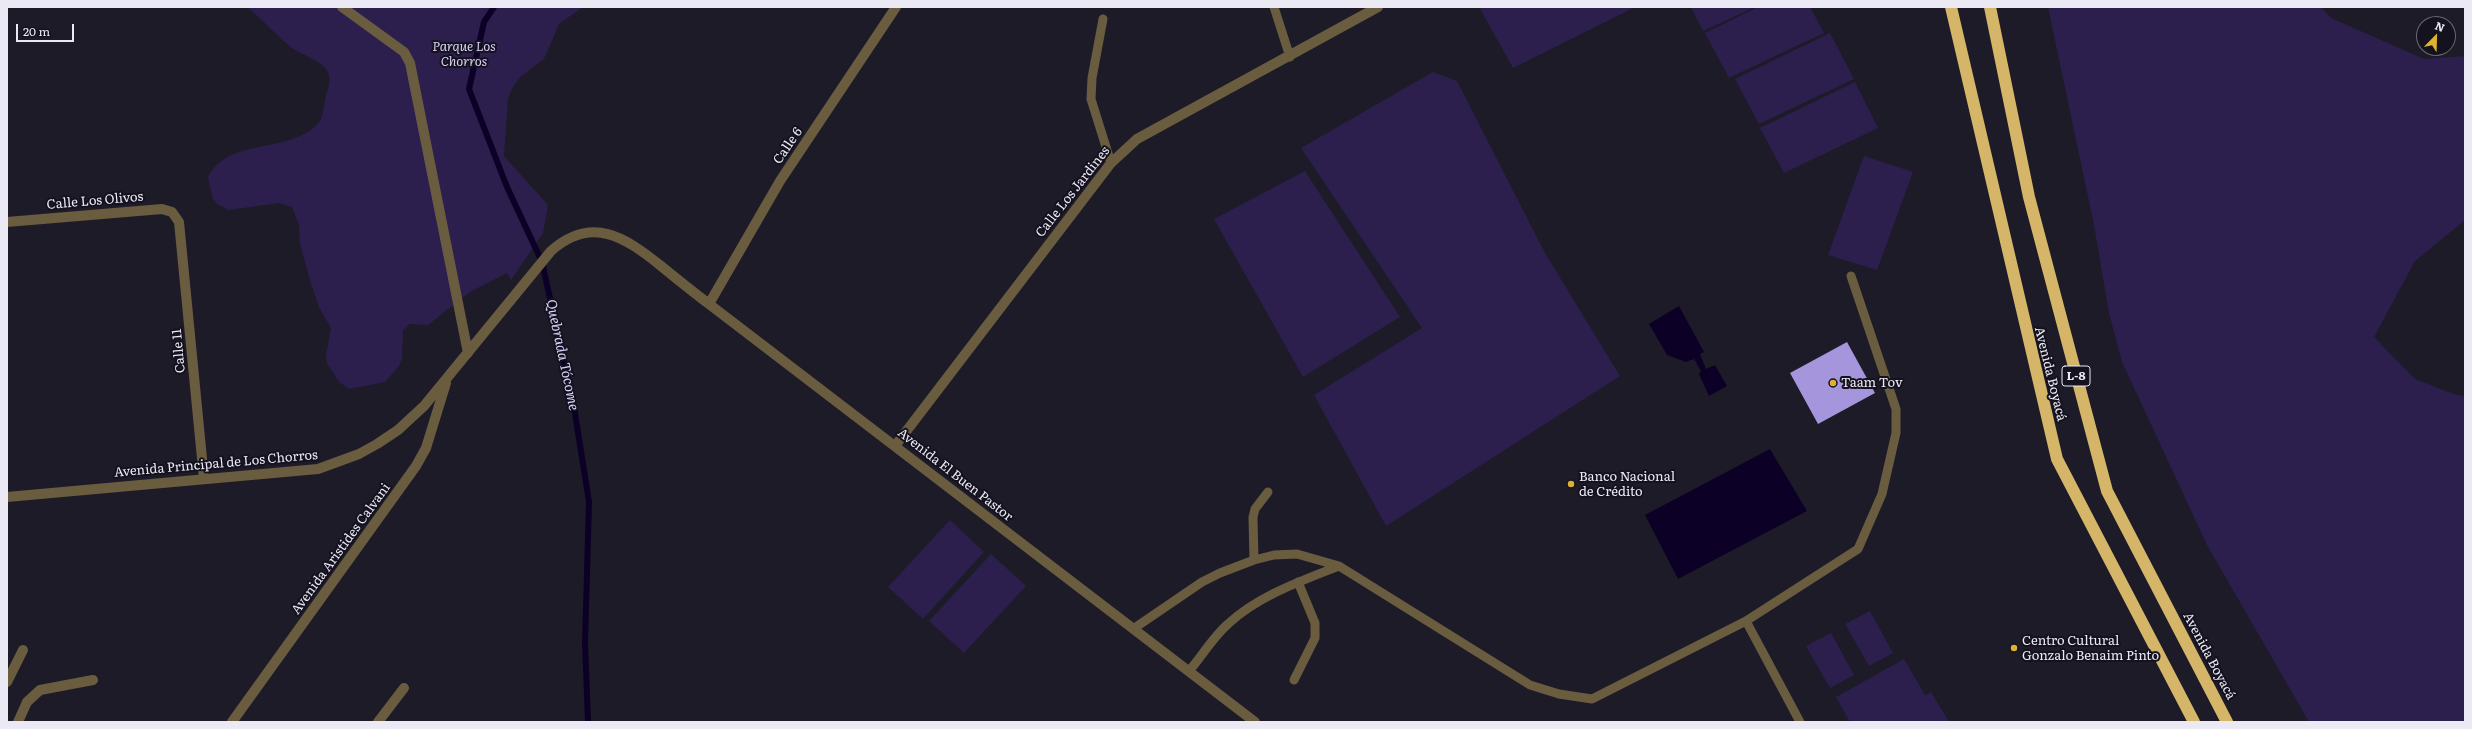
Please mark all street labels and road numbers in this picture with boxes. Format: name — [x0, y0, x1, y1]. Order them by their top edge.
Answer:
street label: Calle 6 — [770, 125, 806, 167]
street label: Calle Los Jardines — [1033, 143, 1113, 241]
street label: Calle Los Olivos — [46, 189, 144, 213]
street label: Avenida Boyacá — [2031, 325, 2069, 423]
street label: Calle 11 — [169, 328, 189, 374]
road number: L-8 — [2062, 366, 2090, 386]
street label: Avenida El Buen Pastor — [894, 425, 1016, 525]
street label: Avenida Principal de Los Chorros — [114, 447, 318, 481]
street label: Avenida Aristides Calvani — [288, 480, 394, 618]
street label: Avenida Boyacá — [2179, 610, 2239, 702]

